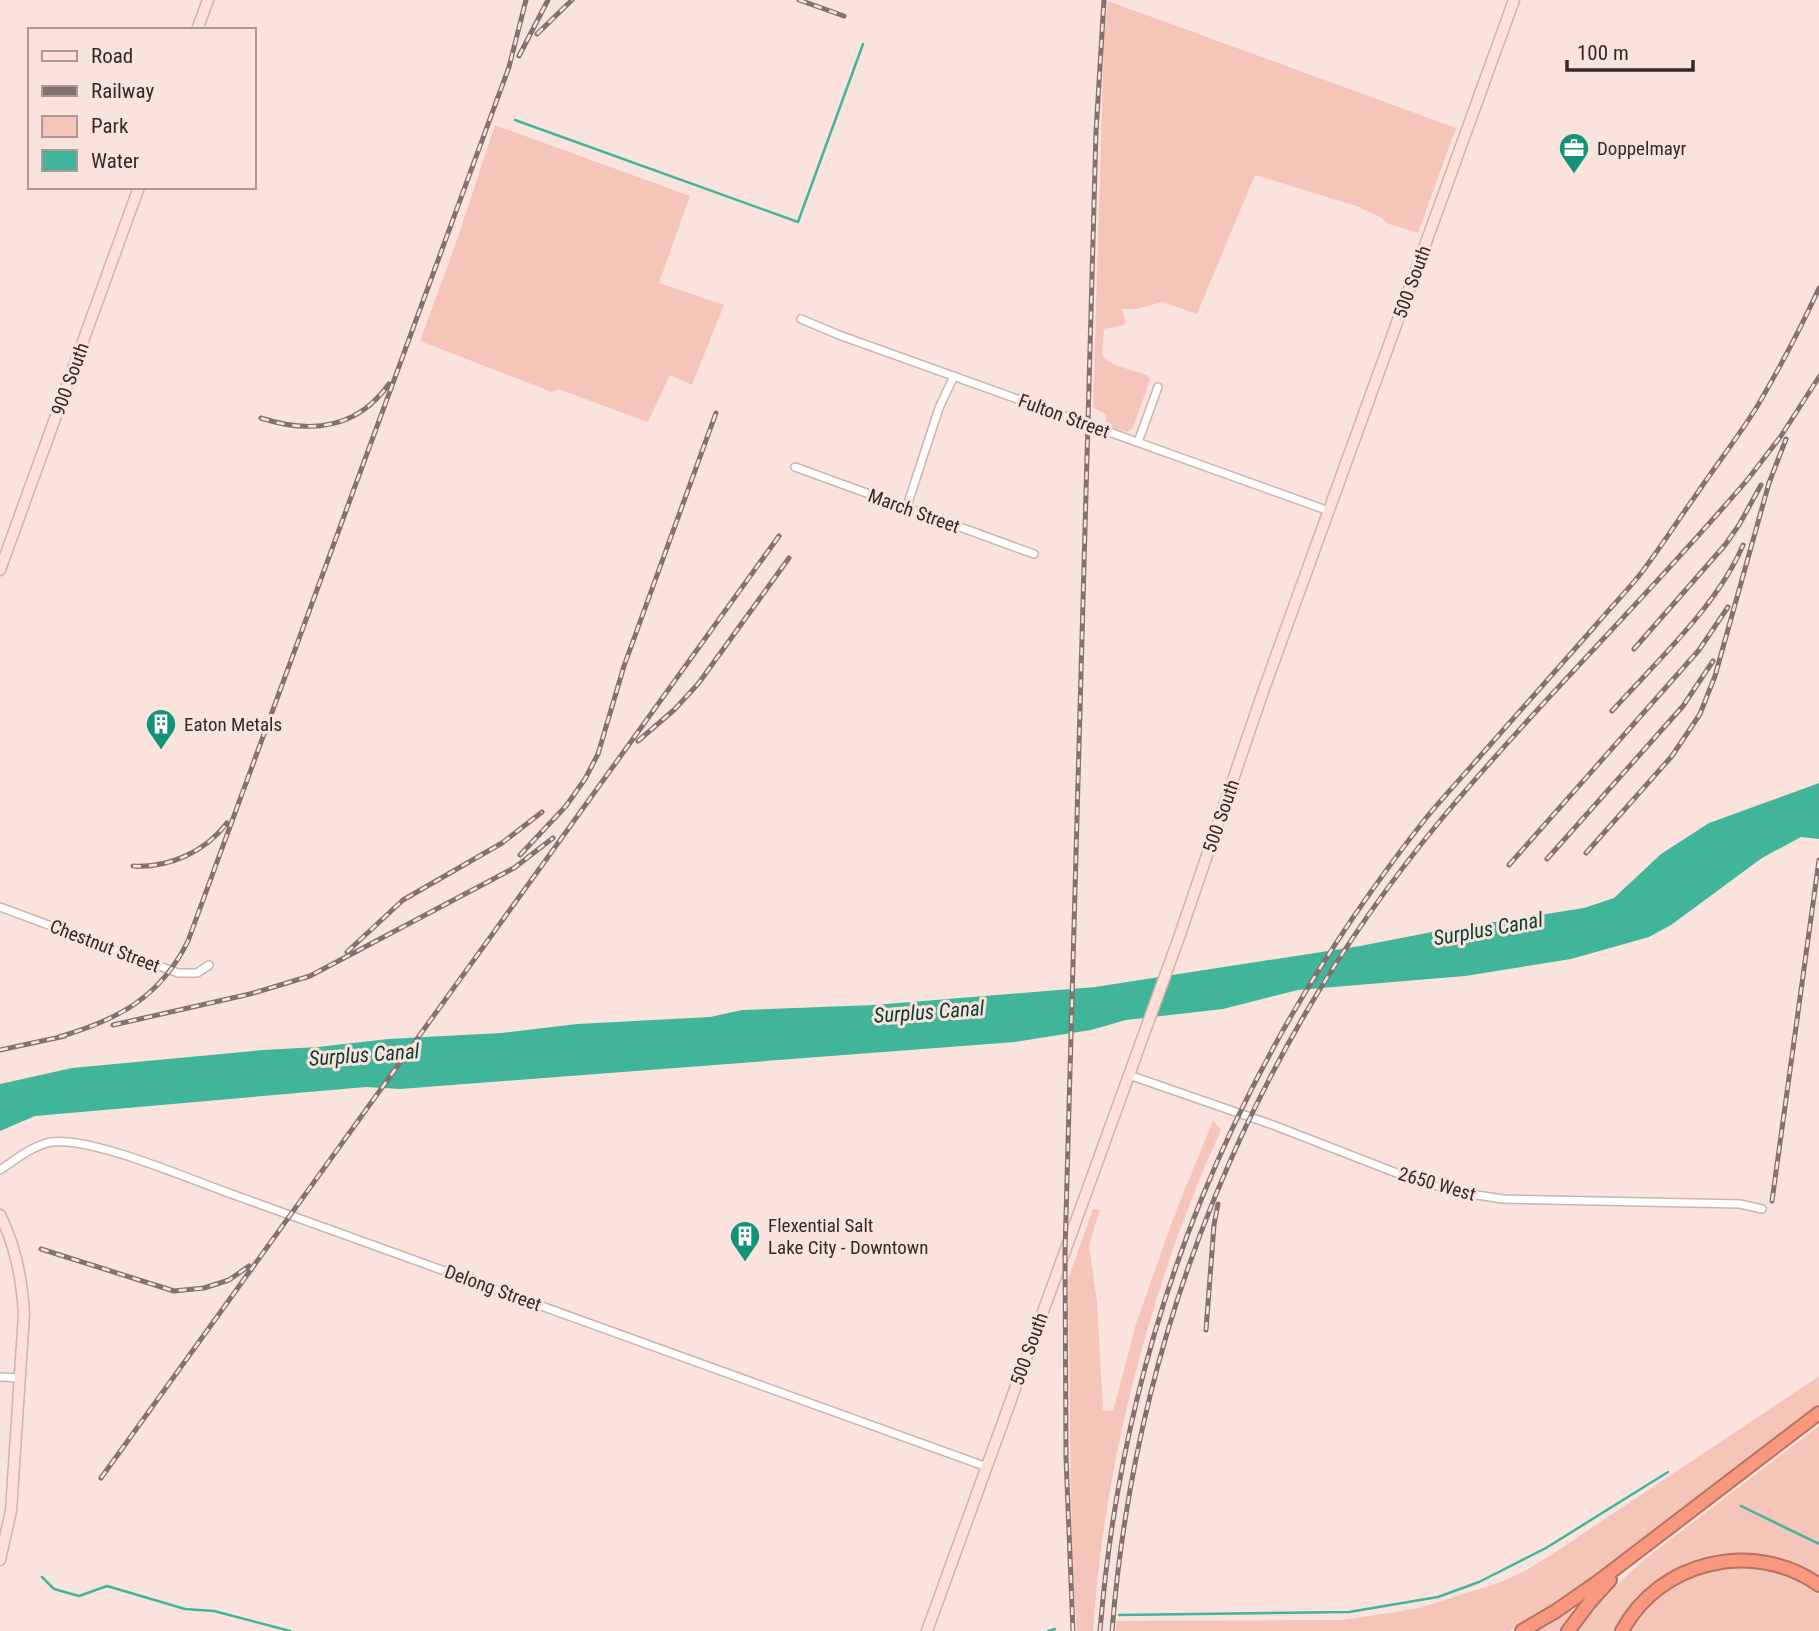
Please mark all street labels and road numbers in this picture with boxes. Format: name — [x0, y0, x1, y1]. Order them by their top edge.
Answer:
street label: 500 South — [1388, 242, 1436, 322]
street label: 900 South — [46, 339, 94, 419]
street label: Fulton Street — [1015, 389, 1113, 443]
street label: March Street — [865, 484, 963, 538]
street label: 500 South — [1198, 776, 1244, 856]
street label: Chestnut Street — [47, 914, 163, 978]
street label: 2650 West — [1396, 1162, 1478, 1206]
street label: Delong Street — [442, 1260, 544, 1316]
street label: 500 South — [1005, 1309, 1053, 1389]

